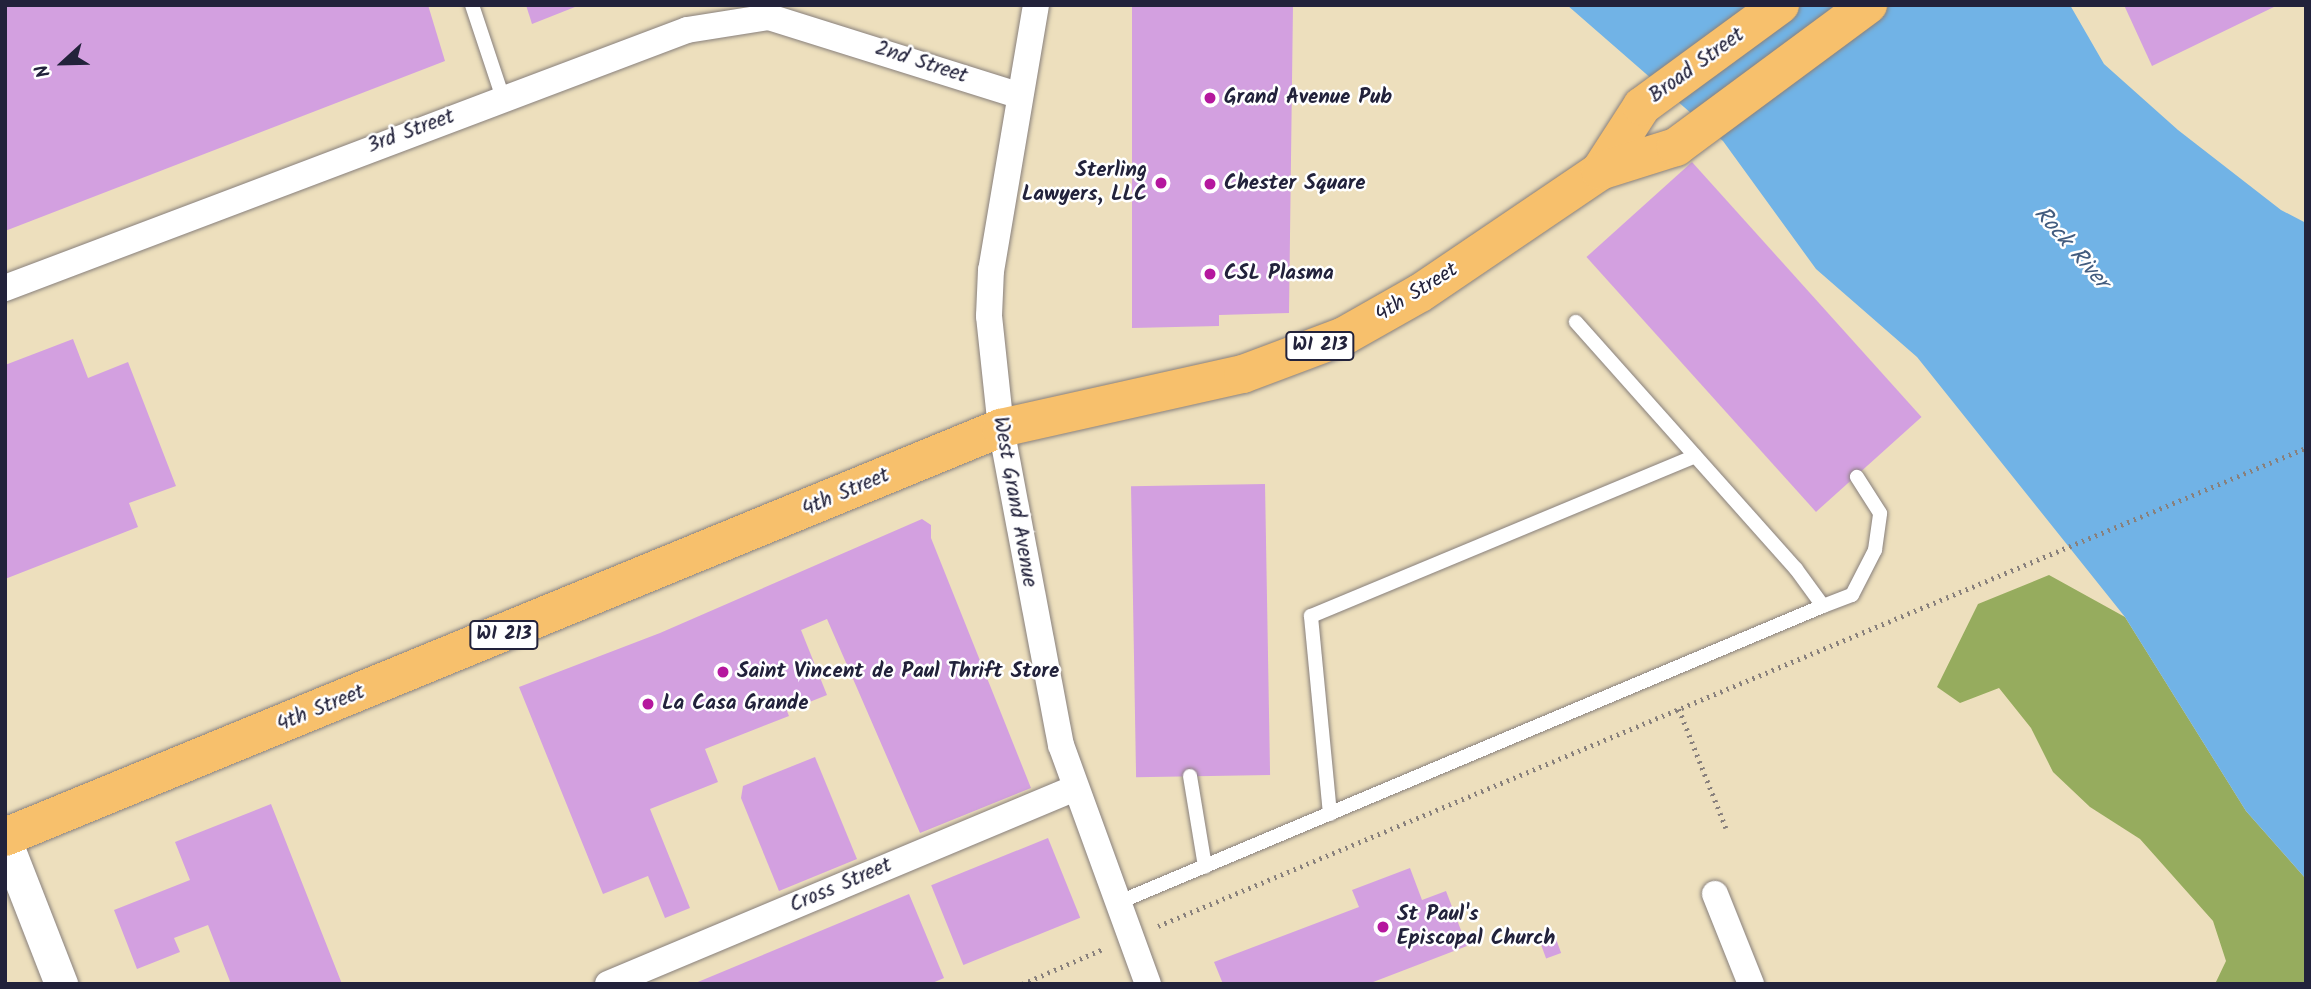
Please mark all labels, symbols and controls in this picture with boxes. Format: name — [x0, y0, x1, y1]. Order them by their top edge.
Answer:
street label: Broad Street — [1644, 23, 1750, 109]
north arrow — [28, 28, 98, 98]
street label: 2nd Street — [872, 36, 970, 90]
text: N — [27, 60, 60, 82]
place label: Grand Avenue Pub — [1224, 85, 1392, 111]
marker: Grand Avenue Pub — [1202, 90, 1218, 106]
street label: 3rd Street — [364, 105, 458, 159]
place label: Sterling Lawyers, LLC — [1022, 158, 1147, 208]
place label: Chester Square — [1224, 171, 1365, 197]
marker: Sterling Lawyers, LLC — [1153, 175, 1169, 191]
marker: Chester Square — [1202, 176, 1218, 192]
water label: Rock River — [2028, 201, 2114, 295]
street label: 4th Street — [1371, 258, 1463, 328]
place label: CSL Plasma — [1224, 261, 1334, 287]
marker: CSL Plasma — [1202, 266, 1218, 282]
road number: WI 213 — [1285, 330, 1355, 362]
street label: West Grand Avenue — [987, 415, 1041, 589]
street label: 4th Street — [798, 463, 894, 523]
road number: WI 213 — [469, 620, 539, 650]
place label: Saint Vincent de Paul Thrift Store — [737, 659, 1059, 685]
marker: Saint Vincent de Paul Thrift Store — [715, 664, 731, 680]
street label: 4th Street — [273, 680, 369, 738]
place label: La Casa Grande — [662, 691, 809, 717]
marker: La Casa Grande — [640, 696, 656, 712]
street label: Cross Street — [786, 853, 896, 919]
place label: St Paul's Episcopal Church — [1397, 902, 1555, 952]
marker: St Paul's Episcopal Church — [1375, 919, 1391, 935]

